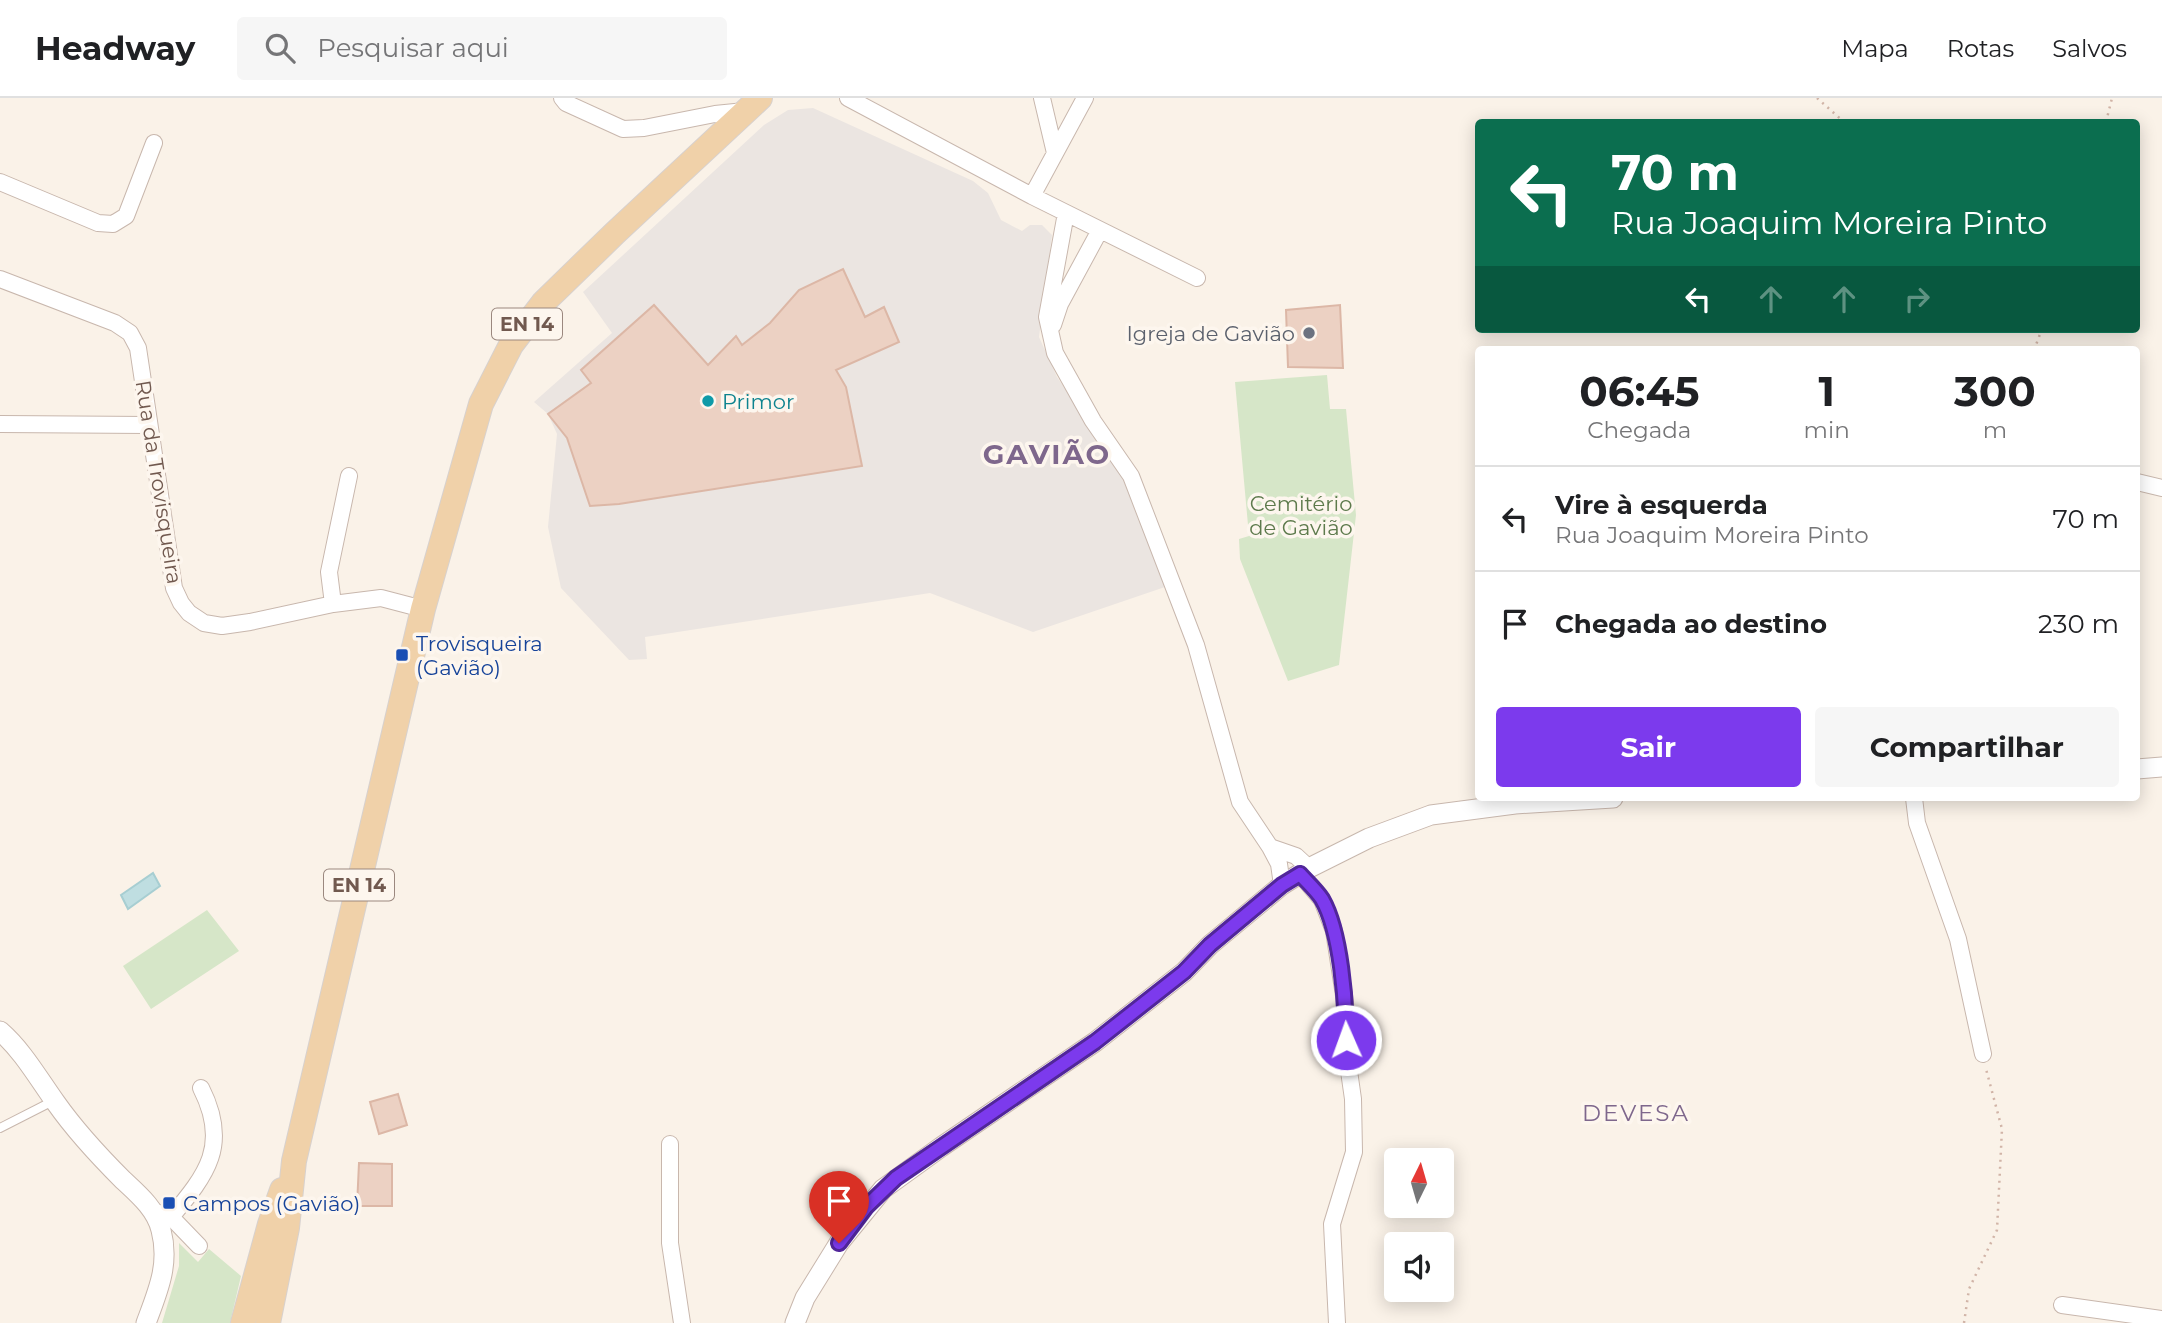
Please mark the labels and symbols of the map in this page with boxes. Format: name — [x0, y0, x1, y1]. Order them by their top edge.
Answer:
road number: EN 14 — [492, 308, 562, 340]
place label: Igreja de Gavião — [1127, 321, 1295, 346]
marker: Igreja de Gavião — [1301, 325, 1317, 341]
street label: Rua da Trovisqueira — [131, 378, 187, 586]
place label: Primor — [722, 389, 794, 414]
marker: Primor — [700, 393, 716, 409]
district label: GAVIÃO — [983, 437, 1111, 471]
park label: Cemitério de Gavião — [1249, 491, 1353, 540]
place label: Trovisqueira (Gavião) — [416, 631, 543, 680]
marker: Trovisqueira (Gavião) — [394, 647, 410, 663]
road number: EN 14 — [324, 870, 394, 900]
position arrow — [1309, 1003, 1383, 1077]
district label: DEVESA — [1582, 1099, 1690, 1127]
north arrow — [1384, 1148, 1454, 1218]
pin — [809, 1171, 869, 1243]
place label: Campos (Gavião) — [183, 1191, 360, 1216]
marker: Campos (Gavião) — [161, 1195, 177, 1211]

